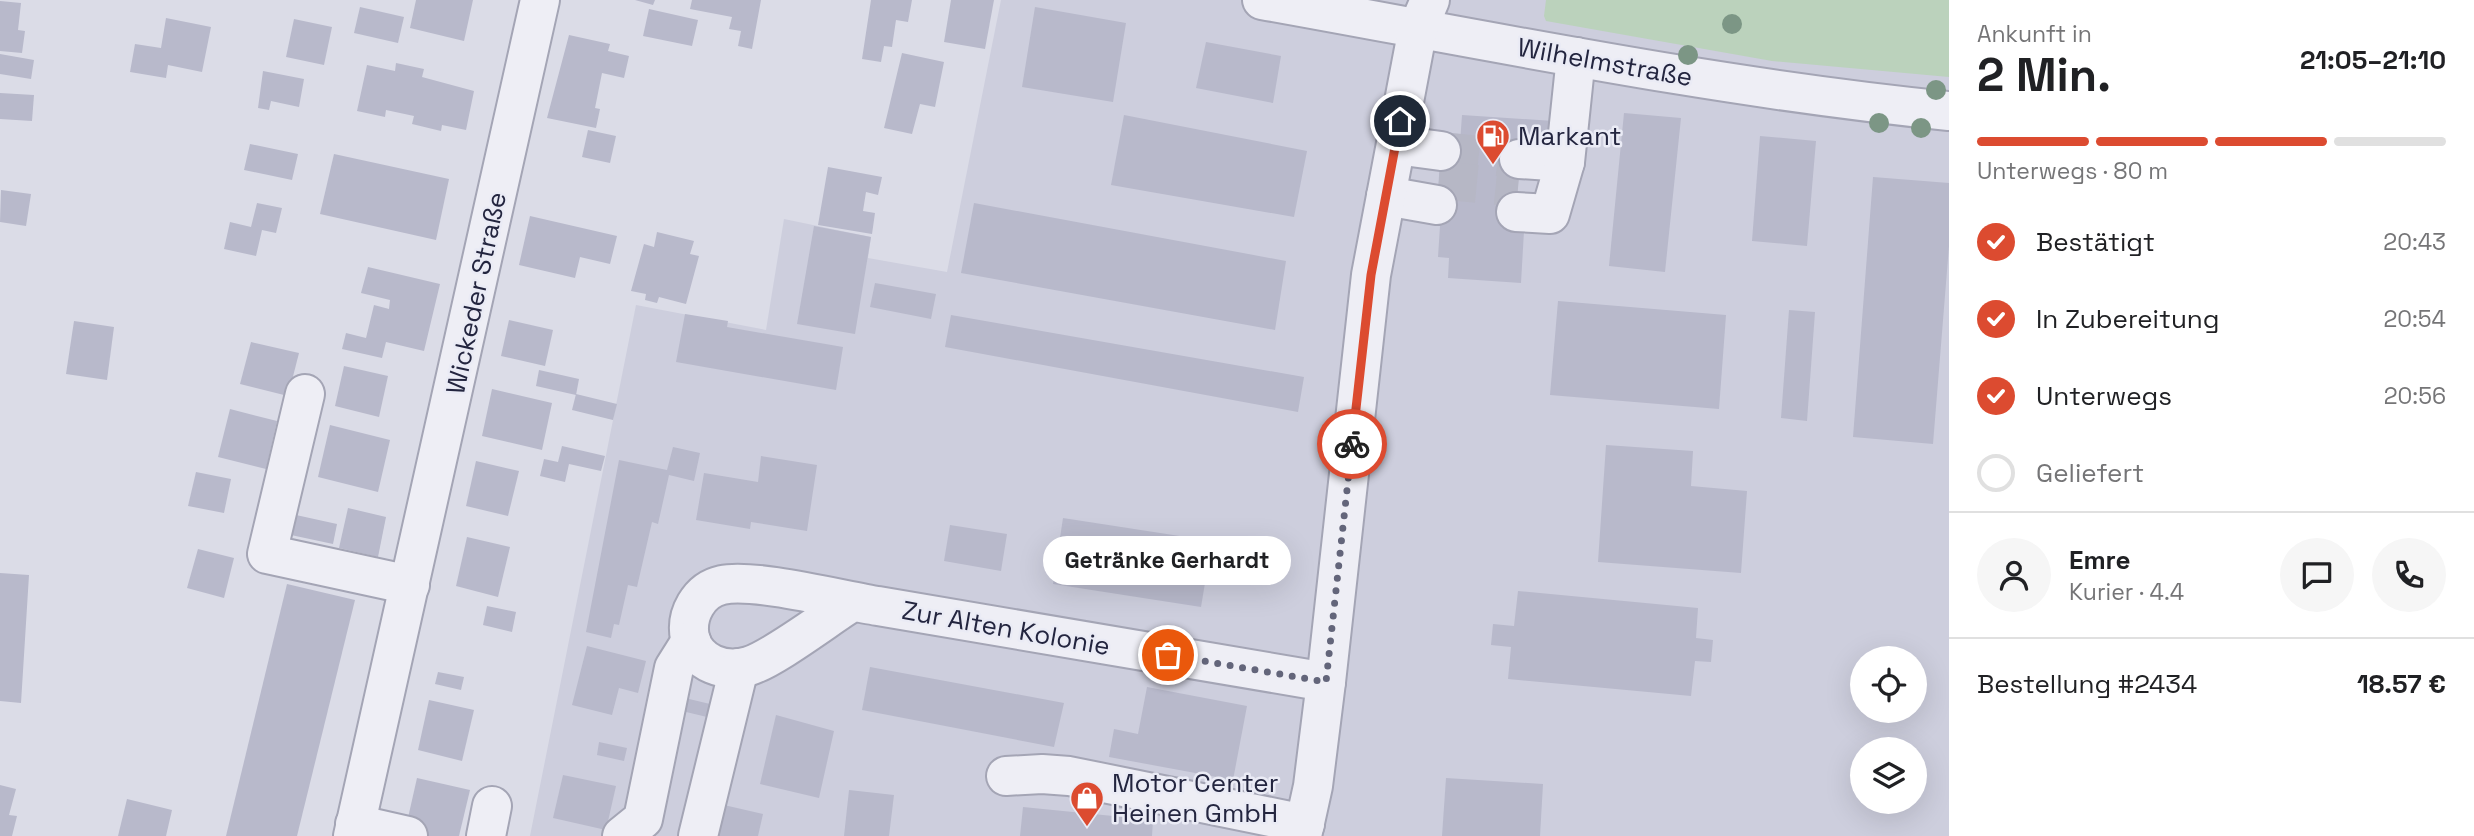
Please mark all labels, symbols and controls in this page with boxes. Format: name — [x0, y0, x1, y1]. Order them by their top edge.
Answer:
text: Ankunft in — [1977, 19, 2092, 49]
street label: Wilhelmstraße — [1515, 30, 1695, 94]
text: 21:05–21:10 — [2300, 43, 2446, 77]
text: 2 Min. — [1977, 46, 2111, 104]
pin — [1370, 91, 1430, 151]
icon: home — [1381, 102, 1419, 140]
fuel station icon: Markant — [1474, 117, 1512, 166]
place label: Markant — [1518, 119, 1621, 153]
text: Unterwegs · 80 m — [1977, 156, 2168, 186]
street label: Wickeder Straße — [438, 189, 514, 397]
icon: check — [1977, 223, 2015, 261]
text: Bestätigt — [2036, 225, 2155, 259]
text: 20:43 — [2383, 227, 2446, 257]
icon: check — [1977, 300, 2015, 338]
text: In Zubereitung — [2036, 302, 2220, 336]
text: 20:54 — [2383, 304, 2446, 334]
icon: check — [1977, 377, 2015, 415]
text: Unterwegs — [2036, 379, 2172, 413]
text: 20:56 — [2384, 381, 2446, 411]
courier — [1317, 409, 1387, 479]
icon: bike — [1333, 425, 1371, 463]
text: Geliefert — [2036, 456, 2144, 490]
callout: Getränke Gerhardt — [1044, 536, 1292, 585]
button: person — [1977, 538, 2051, 612]
button: chat — [2280, 538, 2354, 612]
button: phone — [2372, 538, 2446, 612]
text: Emre — [2069, 543, 2130, 577]
text: Getränke Gerhardt — [1064, 545, 1270, 575]
text: Kurier · 4.4 — [2069, 577, 2184, 607]
street label: Zur Alten Kolonie — [899, 593, 1113, 663]
pin — [1138, 625, 1198, 685]
icon: bag — [1149, 636, 1187, 674]
map controls — [1850, 646, 1927, 814]
button: locate — [1850, 646, 1927, 723]
text: Bestellung #2434 — [1977, 667, 2197, 701]
text: 18.57 € — [2357, 667, 2446, 701]
button: layers — [1850, 737, 1927, 814]
place label: Motor Center Heinen GmbH — [1112, 766, 1278, 830]
shop icon: Motor Center Heinen GmbH — [1068, 779, 1106, 828]

